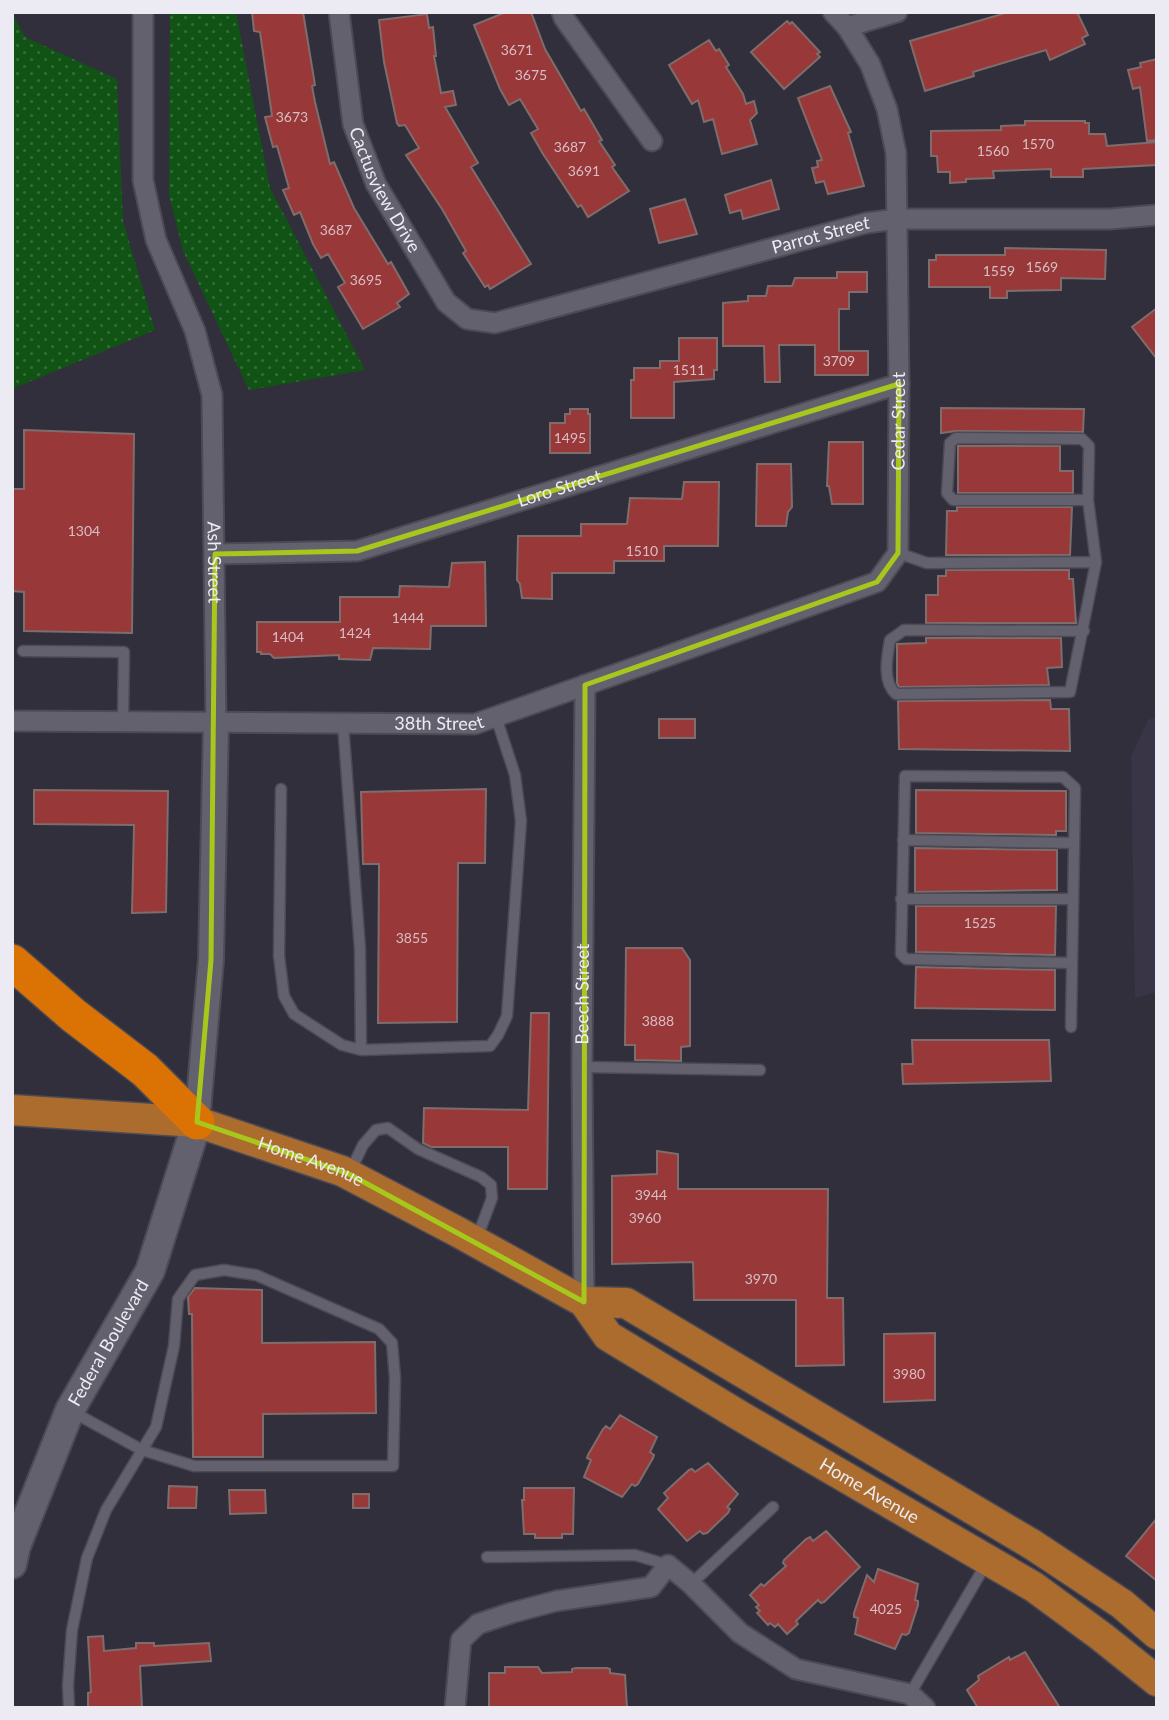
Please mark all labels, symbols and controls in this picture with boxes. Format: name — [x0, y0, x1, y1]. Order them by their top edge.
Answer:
house number: 3671 — [501, 41, 533, 58]
house number: 3675 — [515, 66, 547, 83]
house number: 3673 — [276, 108, 308, 125]
street label: Cactusview Drive — [345, 123, 426, 256]
house number: 1570 — [1022, 135, 1054, 152]
house number: 3687 — [554, 138, 586, 155]
house number: 1560 — [977, 142, 1009, 159]
house number: 3691 — [568, 162, 600, 179]
street label: Parrot Street — [769, 211, 871, 258]
house number: 3687 — [320, 221, 352, 238]
house number: 1569 — [1026, 258, 1058, 275]
house number: 1559 — [983, 262, 1015, 279]
house number: 3695 — [350, 271, 382, 288]
house number: 3709 — [823, 352, 855, 369]
house number: 1511 — [673, 361, 705, 378]
street label: Cedar Street — [886, 371, 909, 471]
house number: 1495 — [554, 429, 586, 446]
street label: Loro Street — [514, 464, 605, 511]
street label: Ash Street — [204, 521, 227, 604]
house number: 1304 — [68, 522, 100, 539]
house number: 1510 — [626, 542, 658, 559]
house number: 1444 — [392, 609, 424, 626]
house number: 1424 — [339, 624, 371, 641]
house number: 1404 — [272, 628, 304, 645]
street label: 38th Street — [394, 710, 487, 734]
house number: 1525 — [964, 914, 996, 931]
house number: 3855 — [396, 929, 428, 946]
street label: Beech Street — [570, 943, 593, 1045]
house number: 3888 — [642, 1012, 674, 1029]
street label: Home Avenue — [255, 1131, 368, 1191]
house number: 3944 — [635, 1186, 667, 1203]
house number: 3960 — [629, 1209, 661, 1226]
house number: 3970 — [745, 1270, 777, 1287]
street label: Federal Boulevard — [63, 1275, 153, 1410]
house number: 3980 — [893, 1365, 925, 1382]
street label: Home Avenue — [816, 1453, 923, 1528]
house number: 4025 — [870, 1600, 902, 1617]

